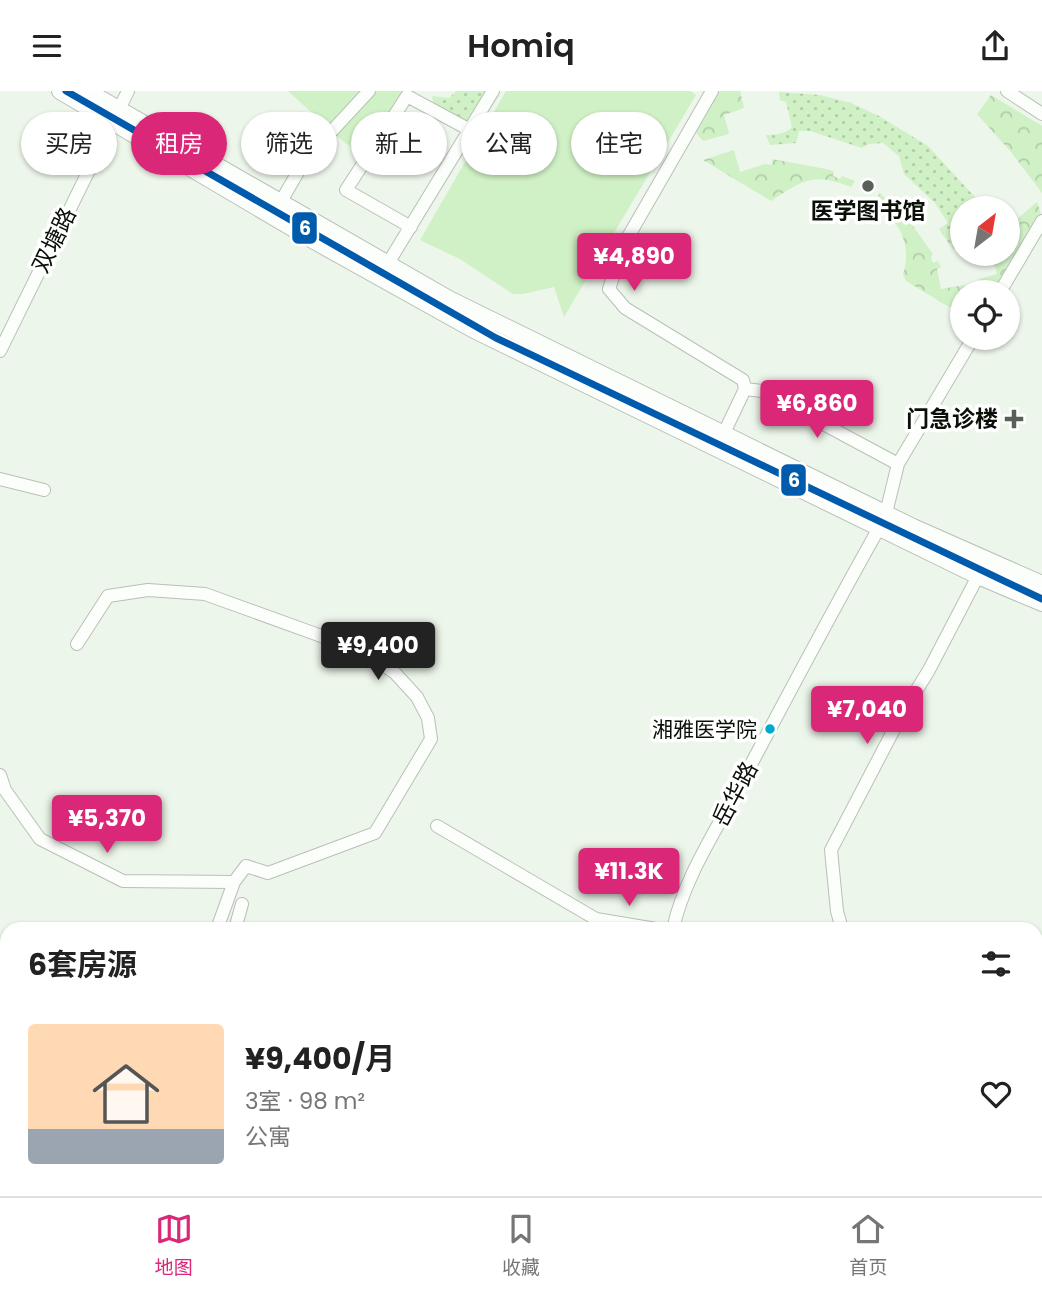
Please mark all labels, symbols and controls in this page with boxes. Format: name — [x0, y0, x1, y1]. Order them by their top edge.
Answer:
text: Homiq — [467, 23, 575, 68]
icon: menu — [28, 27, 66, 65]
icon: share — [976, 27, 1014, 65]
chip: 买房 — [21, 112, 117, 175]
chip: 租房 — [131, 112, 227, 175]
chip: 筛选 — [241, 112, 337, 175]
chip: 新上 — [351, 112, 447, 175]
chip: 公寓 — [461, 112, 557, 175]
chip: 住宅 — [571, 112, 667, 175]
marker: 医学图书馆 — [860, 178, 876, 194]
place label: 医学图书馆 — [811, 195, 926, 227]
north arrow — [950, 196, 1020, 266]
map controls — [950, 196, 1020, 350]
street label: 双塘路 — [24, 202, 84, 278]
line badge: 6 — [291, 211, 318, 245]
text: 6 — [299, 215, 311, 242]
pin: ¥4,890 — [577, 233, 691, 293]
text: ¥4,890 — [593, 240, 675, 272]
button: locate — [950, 280, 1020, 350]
pin: ¥6,860 — [760, 381, 874, 440]
text: ¥6,860 — [776, 387, 858, 419]
place label: 门急诊楼 — [906, 403, 998, 435]
marker: 门急诊楼 — [1004, 409, 1024, 429]
line badge: 6 — [780, 463, 807, 497]
text: 6 — [788, 467, 800, 494]
pin: ¥9,400 — [321, 623, 435, 682]
text: ¥9,400 — [337, 629, 419, 661]
pin: ¥7,040 — [810, 687, 924, 746]
text: ¥7,040 — [827, 693, 907, 725]
place label: 湘雅医学院 — [652, 715, 757, 744]
marker: 湘雅医学院 — [763, 722, 777, 736]
street label: 岳华路 — [705, 756, 765, 832]
pin: ¥5,370 — [50, 795, 164, 855]
text: ¥5,370 — [68, 802, 146, 834]
pin: ¥11.3K — [572, 849, 686, 908]
text: ¥11.3K — [594, 855, 664, 887]
text: 6套房源 — [28, 943, 137, 986]
icon: filters — [977, 945, 1015, 983]
text: ¥9,400/月 — [245, 1037, 395, 1080]
icon: home — [84, 1052, 168, 1136]
icon: heart — [977, 1075, 1015, 1113]
text: 3室 · 98 m² — [245, 1085, 365, 1117]
text: 公寓 — [245, 1121, 291, 1153]
tab: 地图 — [155, 1210, 193, 1282]
tab: 收藏 — [502, 1210, 540, 1282]
tab: 首页 — [849, 1210, 887, 1282]

